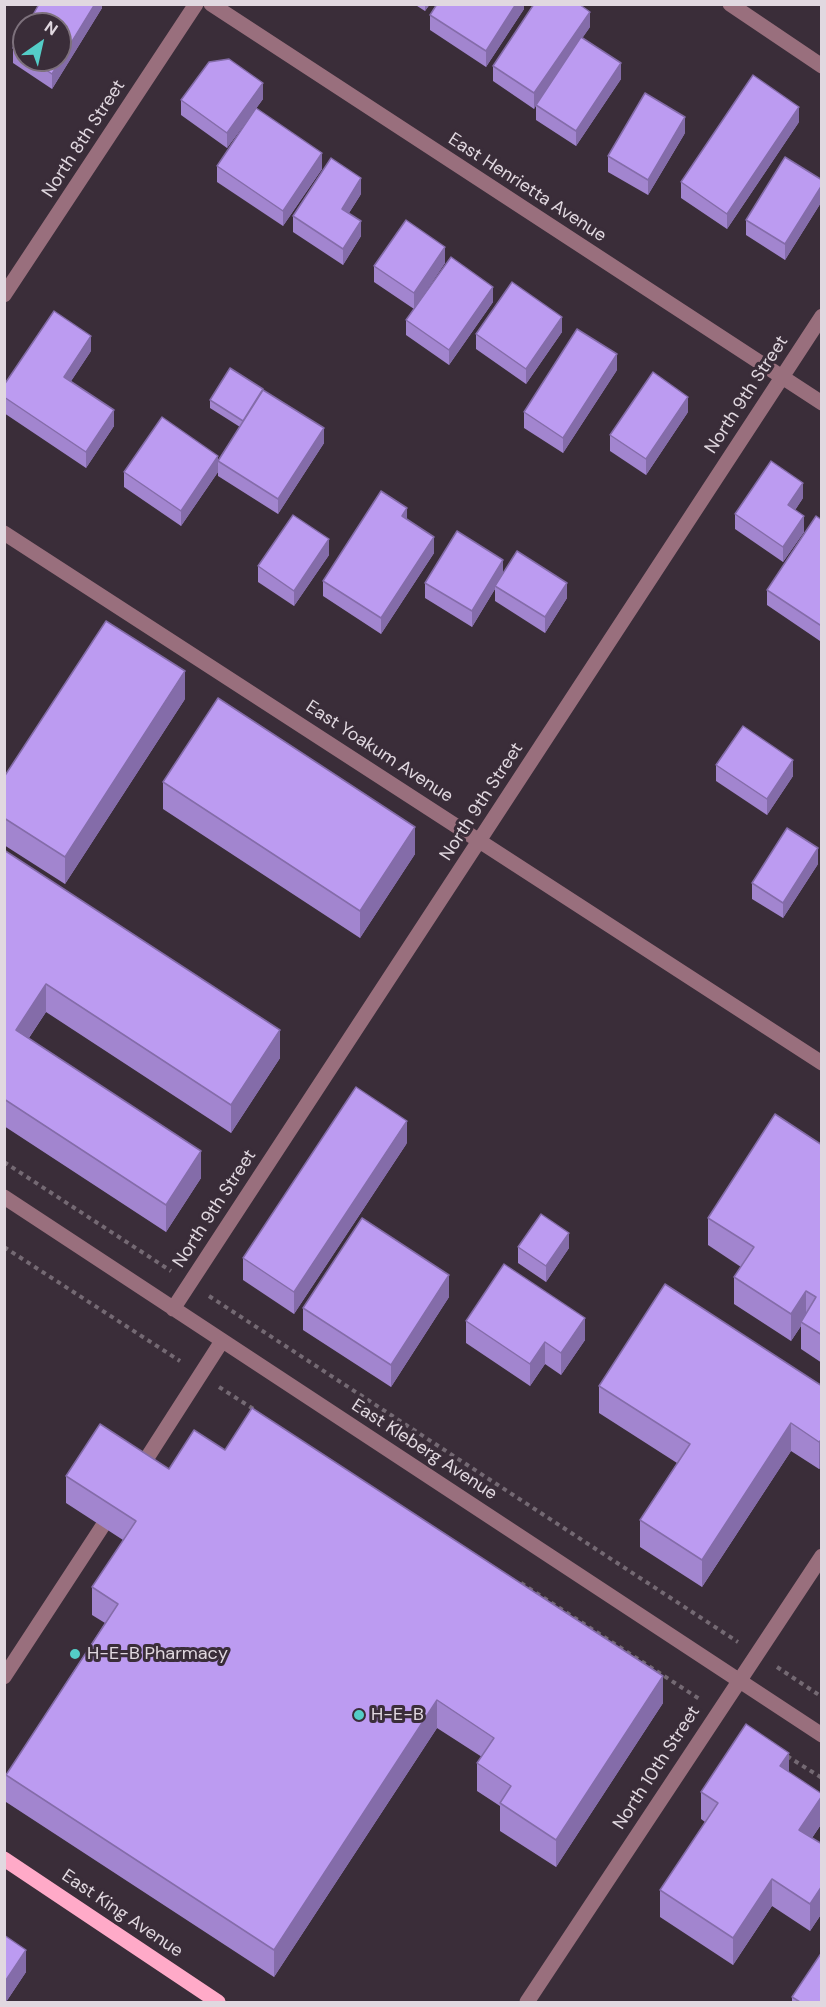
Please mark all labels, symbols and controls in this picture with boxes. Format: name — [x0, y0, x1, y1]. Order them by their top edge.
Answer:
north arrow — [12, 12, 72, 72]
text: N — [41, 16, 62, 40]
street label: North 8th Street — [38, 76, 130, 202]
street label: East Henrietta Avenue — [444, 129, 610, 247]
street label: North 9th Street — [701, 332, 793, 458]
street label: East Yoakum Avenue — [301, 696, 457, 808]
street label: North 9th Street — [436, 739, 528, 865]
street label: North 9th Street — [169, 1146, 261, 1272]
street label: East Kleberg Avenue — [347, 1395, 501, 1505]
place label: H-E-B Pharmacy — [87, 1643, 228, 1665]
marker: H-E-B Pharmacy — [68, 1647, 82, 1661]
street label: North 10th Street — [609, 1702, 705, 1834]
place label: H-E-B — [371, 1704, 424, 1726]
marker: H-E-B — [352, 1708, 366, 1722]
street label: East King Avenue — [57, 1865, 187, 1963]

